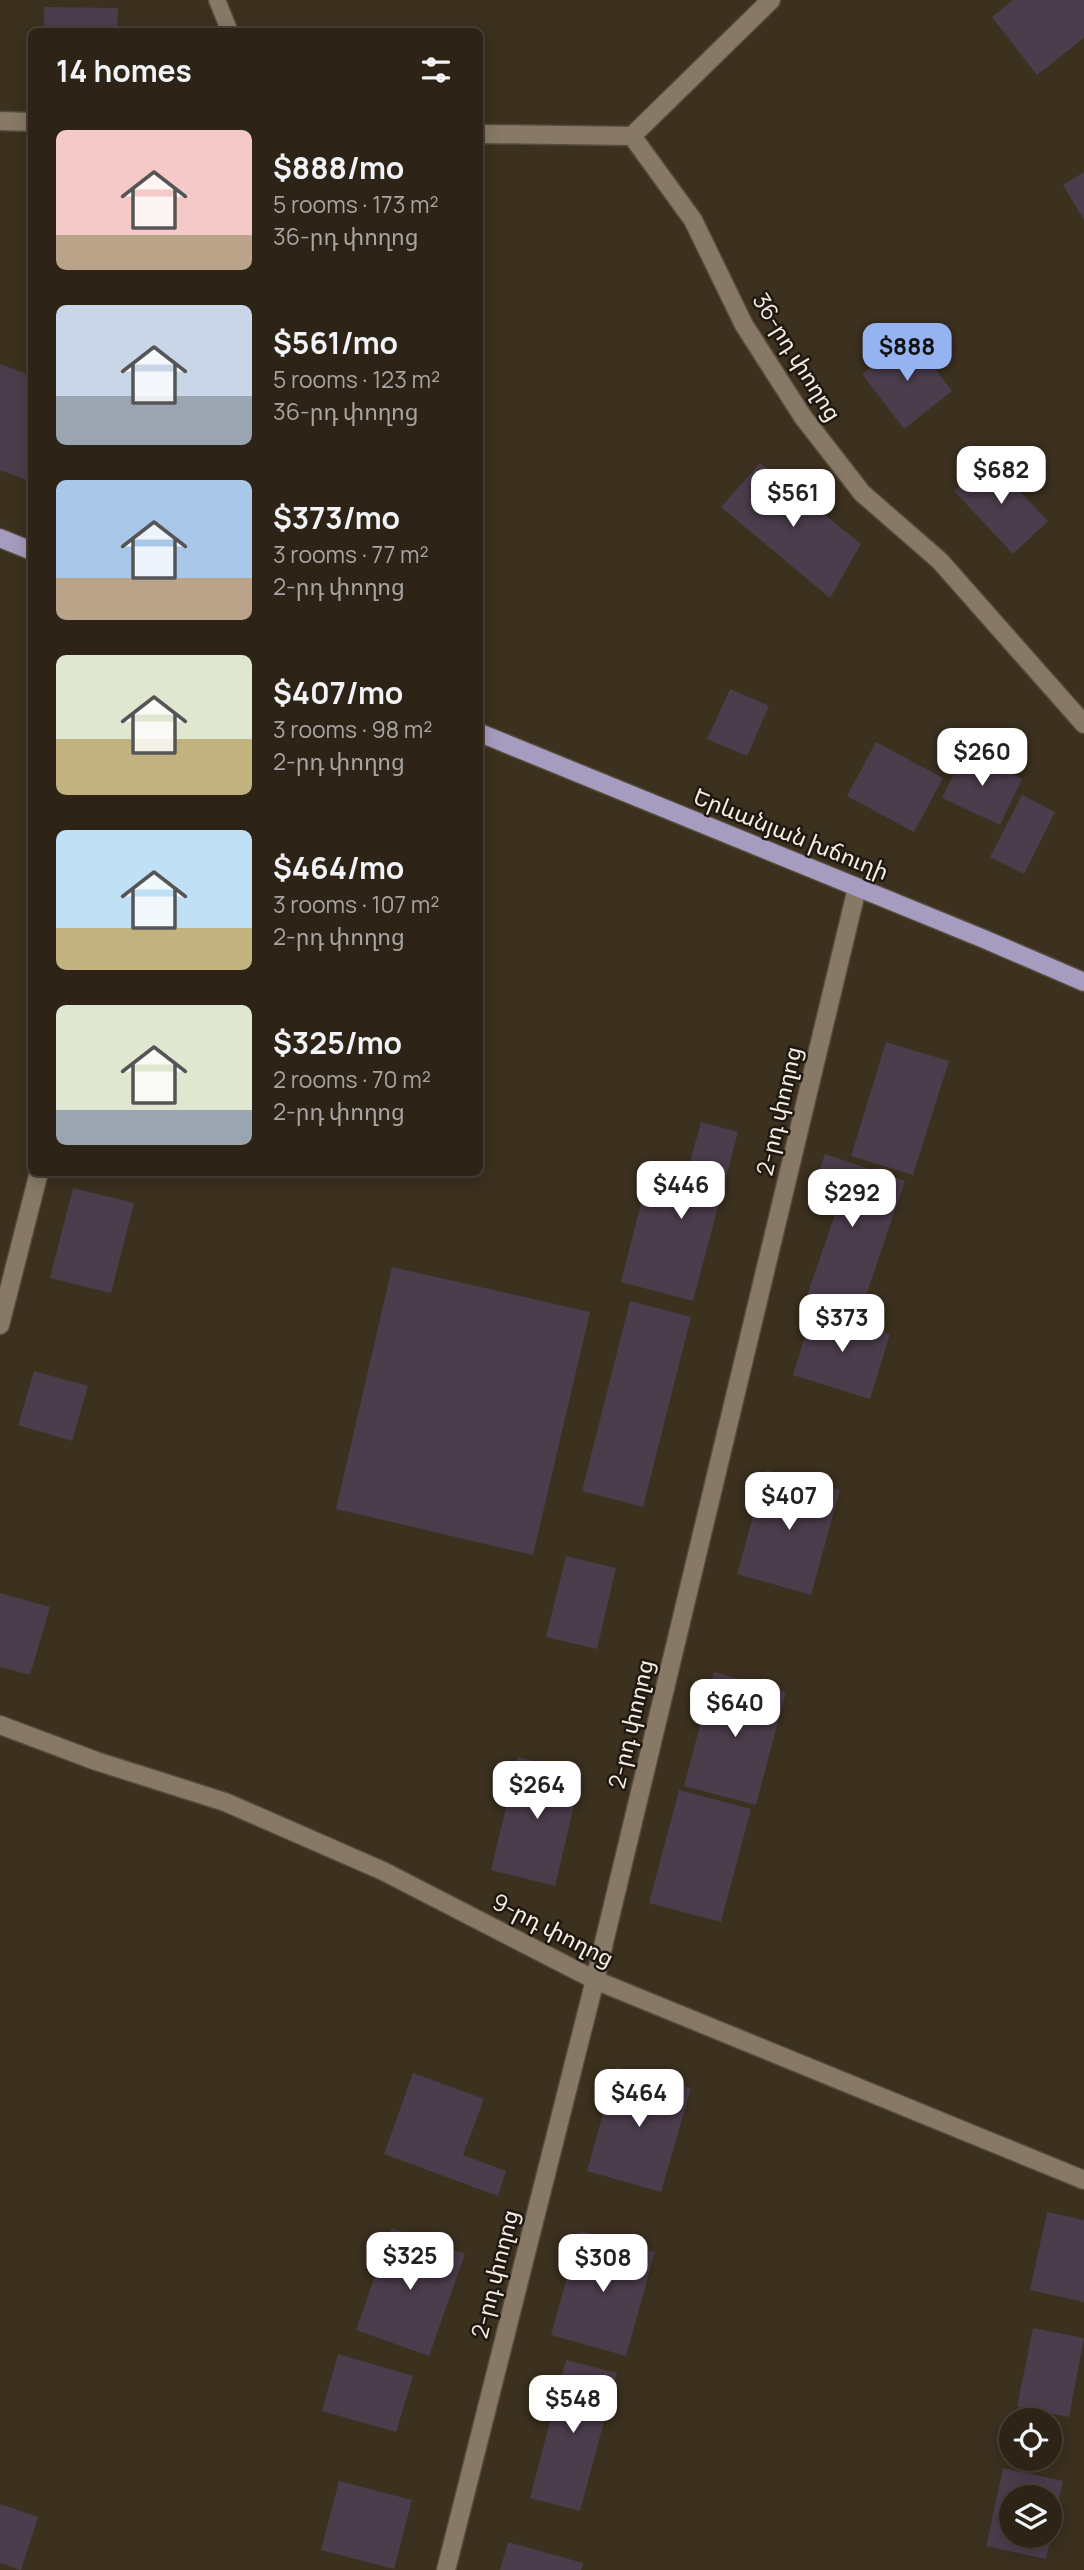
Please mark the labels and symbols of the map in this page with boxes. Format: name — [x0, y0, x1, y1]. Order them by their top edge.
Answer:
street label: 36-րդ փողոց — [746, 286, 850, 427]
pin: $888 — [866, 324, 948, 383]
pin: $682 — [960, 447, 1042, 506]
pin: $561 — [752, 470, 834, 529]
pin: $260 — [941, 728, 1023, 788]
street label: Երևանյան խճուղի — [689, 779, 894, 887]
street label: 2-րդ փողոց — [748, 1043, 808, 1179]
pin: $446 — [640, 1162, 722, 1221]
pin: $292 — [811, 1170, 893, 1229]
pin: $373 — [801, 1294, 883, 1354]
pin: $407 — [748, 1472, 830, 1532]
street label: 2-րդ փողոց — [600, 1656, 660, 1792]
pin: $640 — [694, 1680, 776, 1739]
pin: $264 — [496, 1762, 578, 1821]
street label: 9-րդ փողոց — [487, 1885, 620, 1974]
pin: $464 — [598, 2070, 680, 2129]
street label: 2-րդ փողոց — [463, 2206, 525, 2342]
pin: $325 — [369, 2232, 451, 2292]
pin: $308 — [562, 2234, 644, 2294]
pin: $548 — [532, 2376, 614, 2435]

